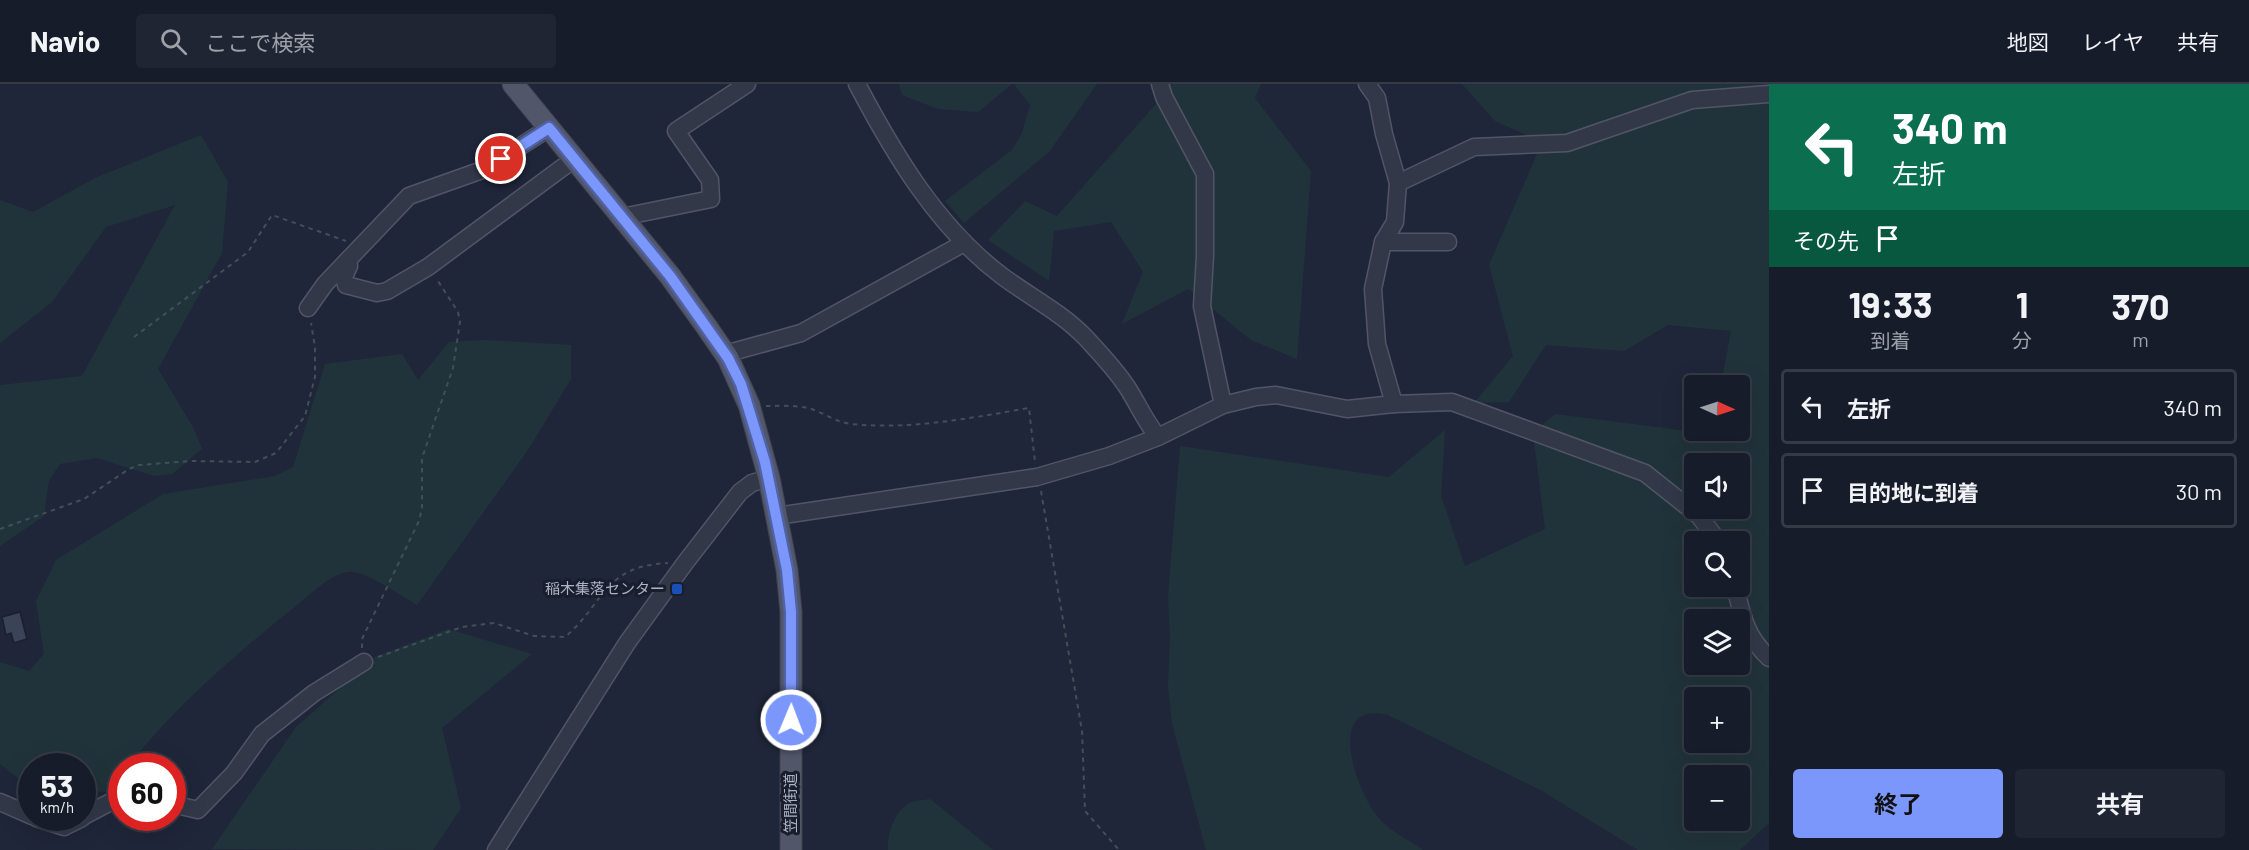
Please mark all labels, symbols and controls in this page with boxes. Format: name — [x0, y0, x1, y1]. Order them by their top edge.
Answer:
search box — [136, 14, 556, 68]
text: Navio — [30, 24, 100, 58]
icon: search — [157, 25, 190, 58]
text: ここで検索 — [205, 29, 315, 55]
text: 地図 — [2007, 29, 2049, 54]
text: レイヤ — [2082, 29, 2144, 54]
text: 共有 — [2177, 29, 2219, 54]
text: 340 m — [1892, 102, 2008, 152]
icon: left — [1793, 108, 1871, 186]
pin — [475, 133, 526, 184]
icon: arrive — [484, 142, 517, 175]
text: 左折 — [1892, 157, 1946, 189]
icon: arrive — [1871, 222, 1904, 255]
text: その先 — [1793, 227, 1859, 253]
text: 19:33 — [1849, 282, 1932, 325]
text: 1 — [2016, 282, 2028, 325]
text: 370 — [2112, 284, 2169, 327]
text: m — [2132, 327, 2149, 351]
text: 到着 — [1871, 328, 1911, 352]
text: 分 — [2012, 328, 2032, 352]
north arrow — [1684, 375, 1750, 441]
map controls — [1684, 375, 1750, 831]
icon: left — [1796, 390, 1829, 423]
text: 340 m — [2164, 394, 2222, 420]
text: 左折 — [1847, 395, 1891, 421]
button: sound — [1684, 453, 1750, 519]
icon: arrive — [1796, 474, 1829, 507]
text: 30 m — [2176, 478, 2222, 504]
text: 目的地に到着 — [1847, 479, 1979, 505]
button: search — [1684, 531, 1750, 597]
place label: 稲木集落センター — [545, 579, 665, 597]
marker: 稲木集落センター — [670, 582, 684, 596]
button: layers — [1684, 609, 1750, 675]
button: + — [1684, 687, 1750, 753]
position arrow — [759, 688, 823, 752]
speed limit sign: 60 — [108, 753, 186, 831]
button: − — [1684, 765, 1750, 831]
text: 53 — [41, 767, 73, 803]
button: 終了 — [1793, 769, 2003, 838]
button: 共有 — [2015, 769, 2225, 838]
street label: 笠間街道 — [781, 773, 799, 833]
text: km/h — [40, 798, 74, 816]

